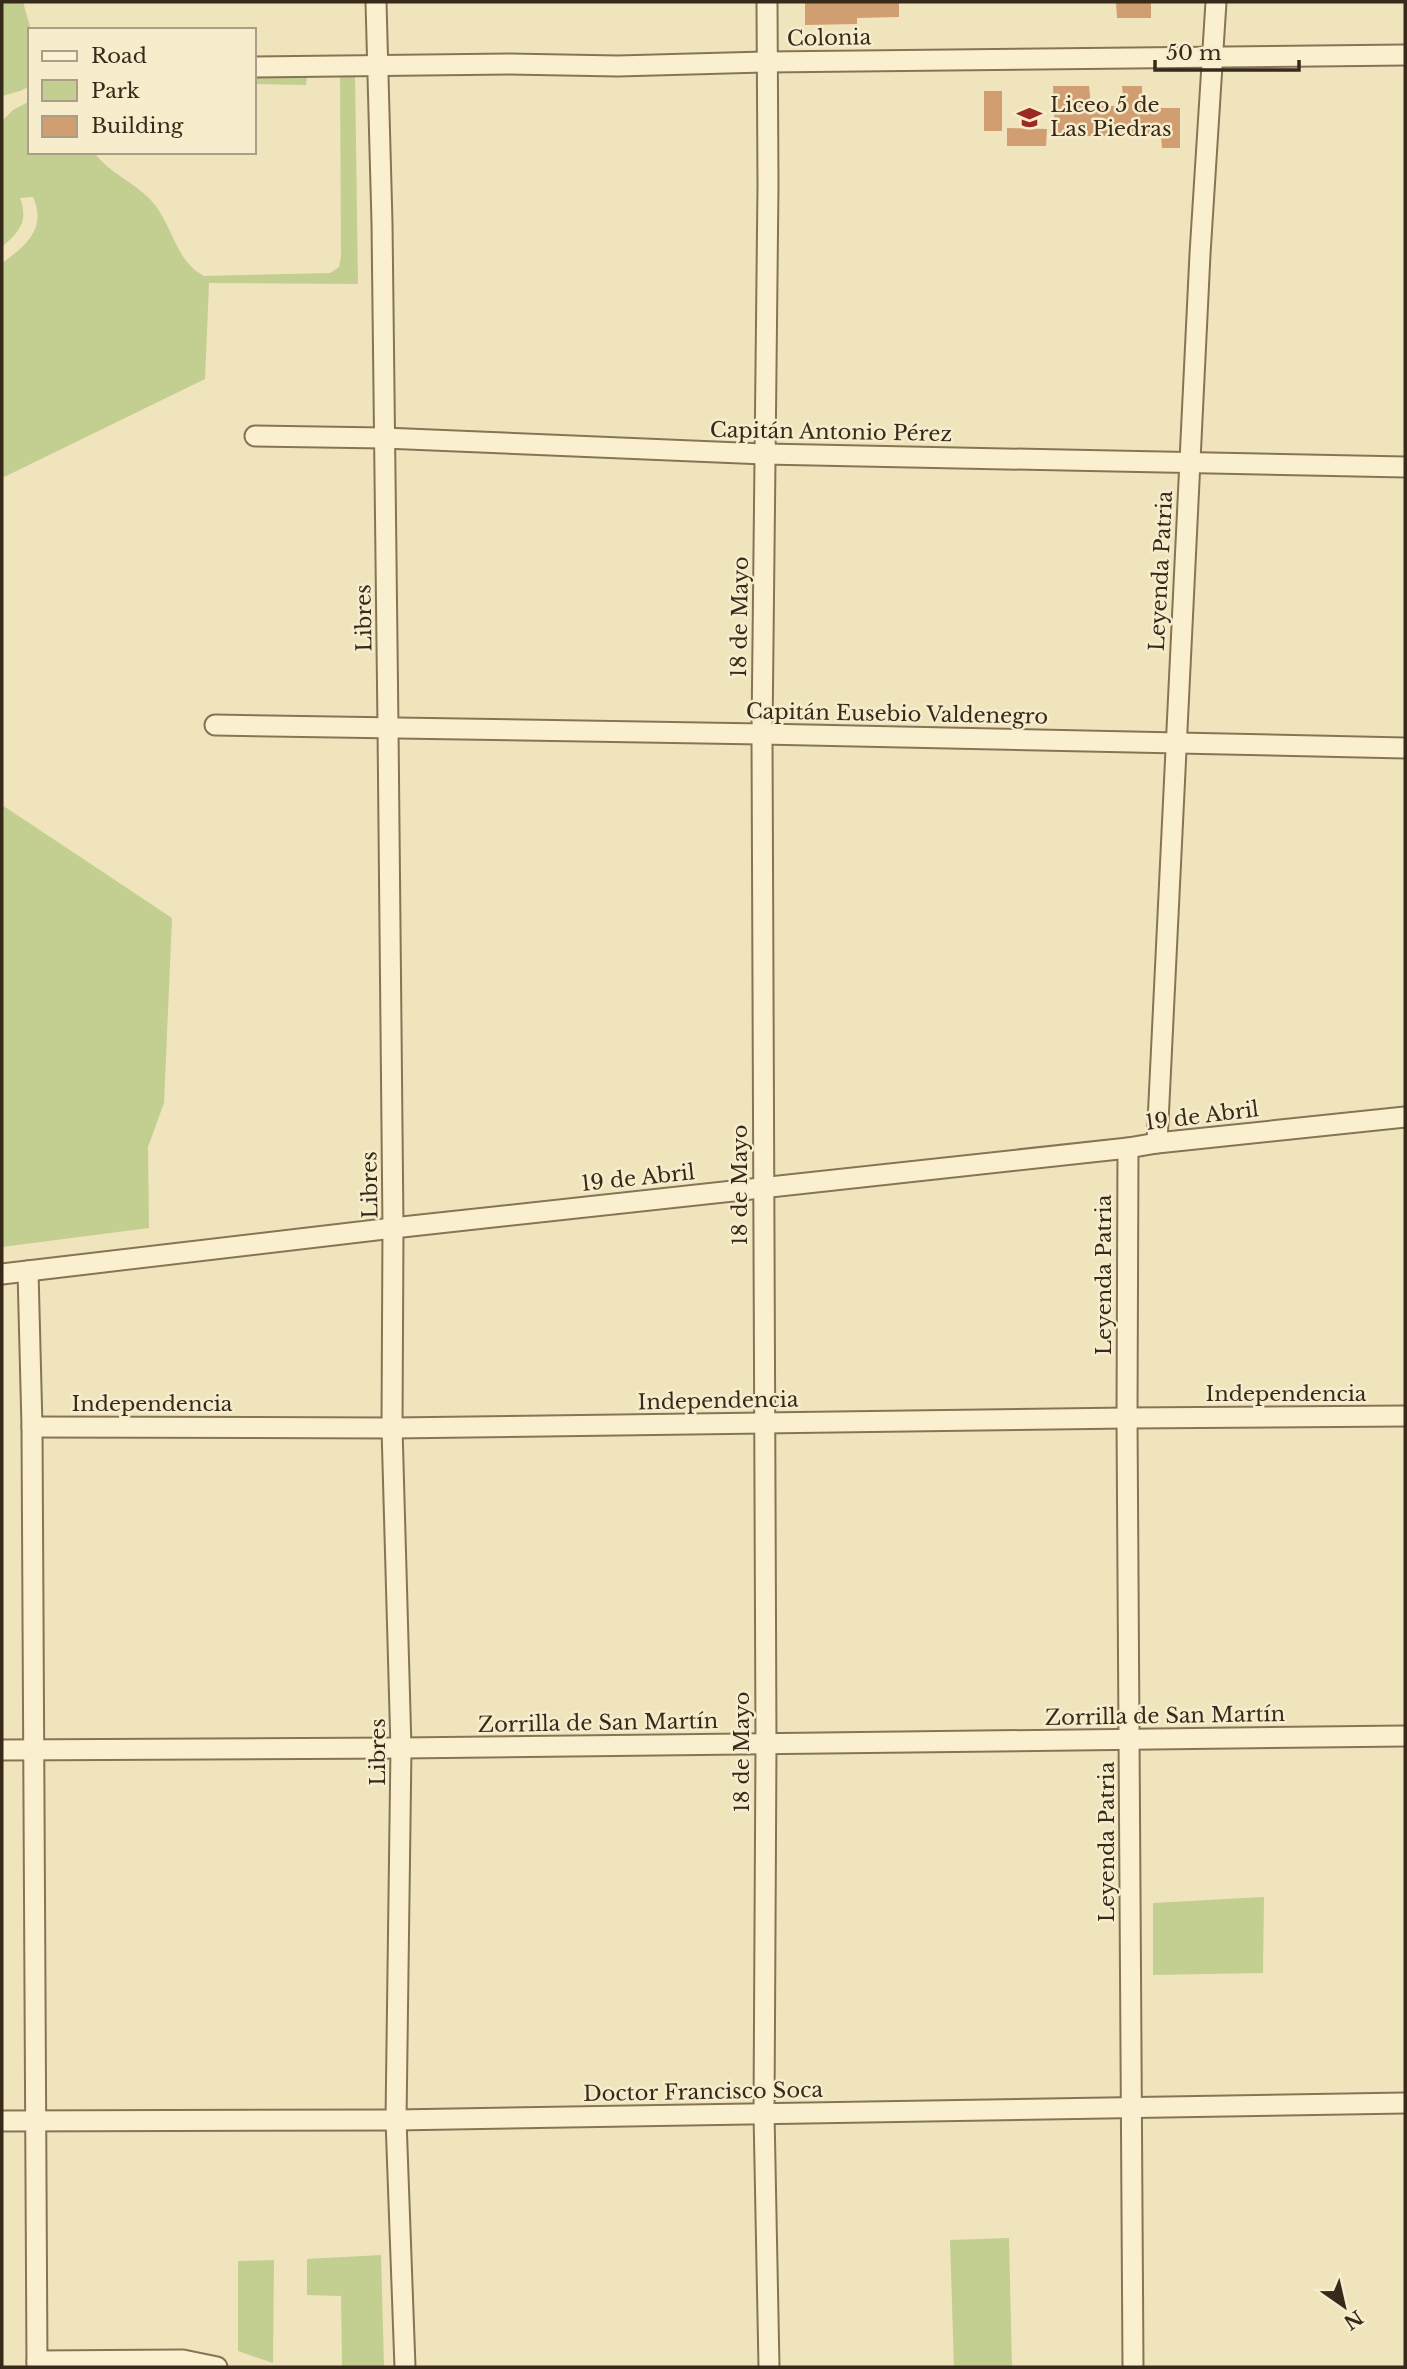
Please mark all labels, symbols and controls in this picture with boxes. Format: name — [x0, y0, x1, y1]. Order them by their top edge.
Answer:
street label: Colonia — [787, 24, 872, 52]
legend — [28, 28, 256, 154]
scale bar — [1155, 28, 1298, 72]
text: 50 m — [1166, 40, 1222, 66]
text: Road — [91, 43, 147, 69]
text: Park — [91, 78, 140, 104]
place label: Liceo 5 de Las Piedras — [1050, 92, 1171, 142]
school or university icon: Liceo 5 de Las Piedras — [1016, 103, 1044, 131]
text: Building — [91, 113, 184, 139]
street label: Capitán Antonio Pérez — [710, 417, 952, 447]
street label: Leyenda Patria — [1144, 490, 1178, 652]
street label: 18 de Mayo — [726, 556, 754, 678]
street label: Libres — [350, 584, 378, 652]
street label: Capitán Eusebio Valdenegro — [746, 698, 1048, 730]
street label: 19 de Abril — [1144, 1096, 1260, 1136]
street label: 18 de Mayo — [727, 1124, 753, 1246]
street label: Libres — [356, 1151, 384, 1219]
street label: 19 de Abril — [580, 1159, 696, 1197]
street label: Leyenda Patria — [1091, 1194, 1117, 1355]
street label: Independencia — [1206, 1381, 1367, 1407]
street label: Independencia — [637, 1387, 799, 1415]
street label: Independencia — [72, 1391, 233, 1417]
street label: 18 de Mayo — [729, 1691, 755, 1813]
street label: Zorrilla de San Martín — [1045, 1701, 1285, 1731]
street label: Zorrilla de San Martín — [478, 1708, 718, 1738]
street label: Libres — [365, 1718, 391, 1786]
street label: Leyenda Patria — [1094, 1761, 1120, 1922]
street label: Doctor Francisco Soca — [583, 2077, 823, 2107]
north arrow — [1309, 2271, 1379, 2341]
text: N — [1339, 2305, 1367, 2334]

